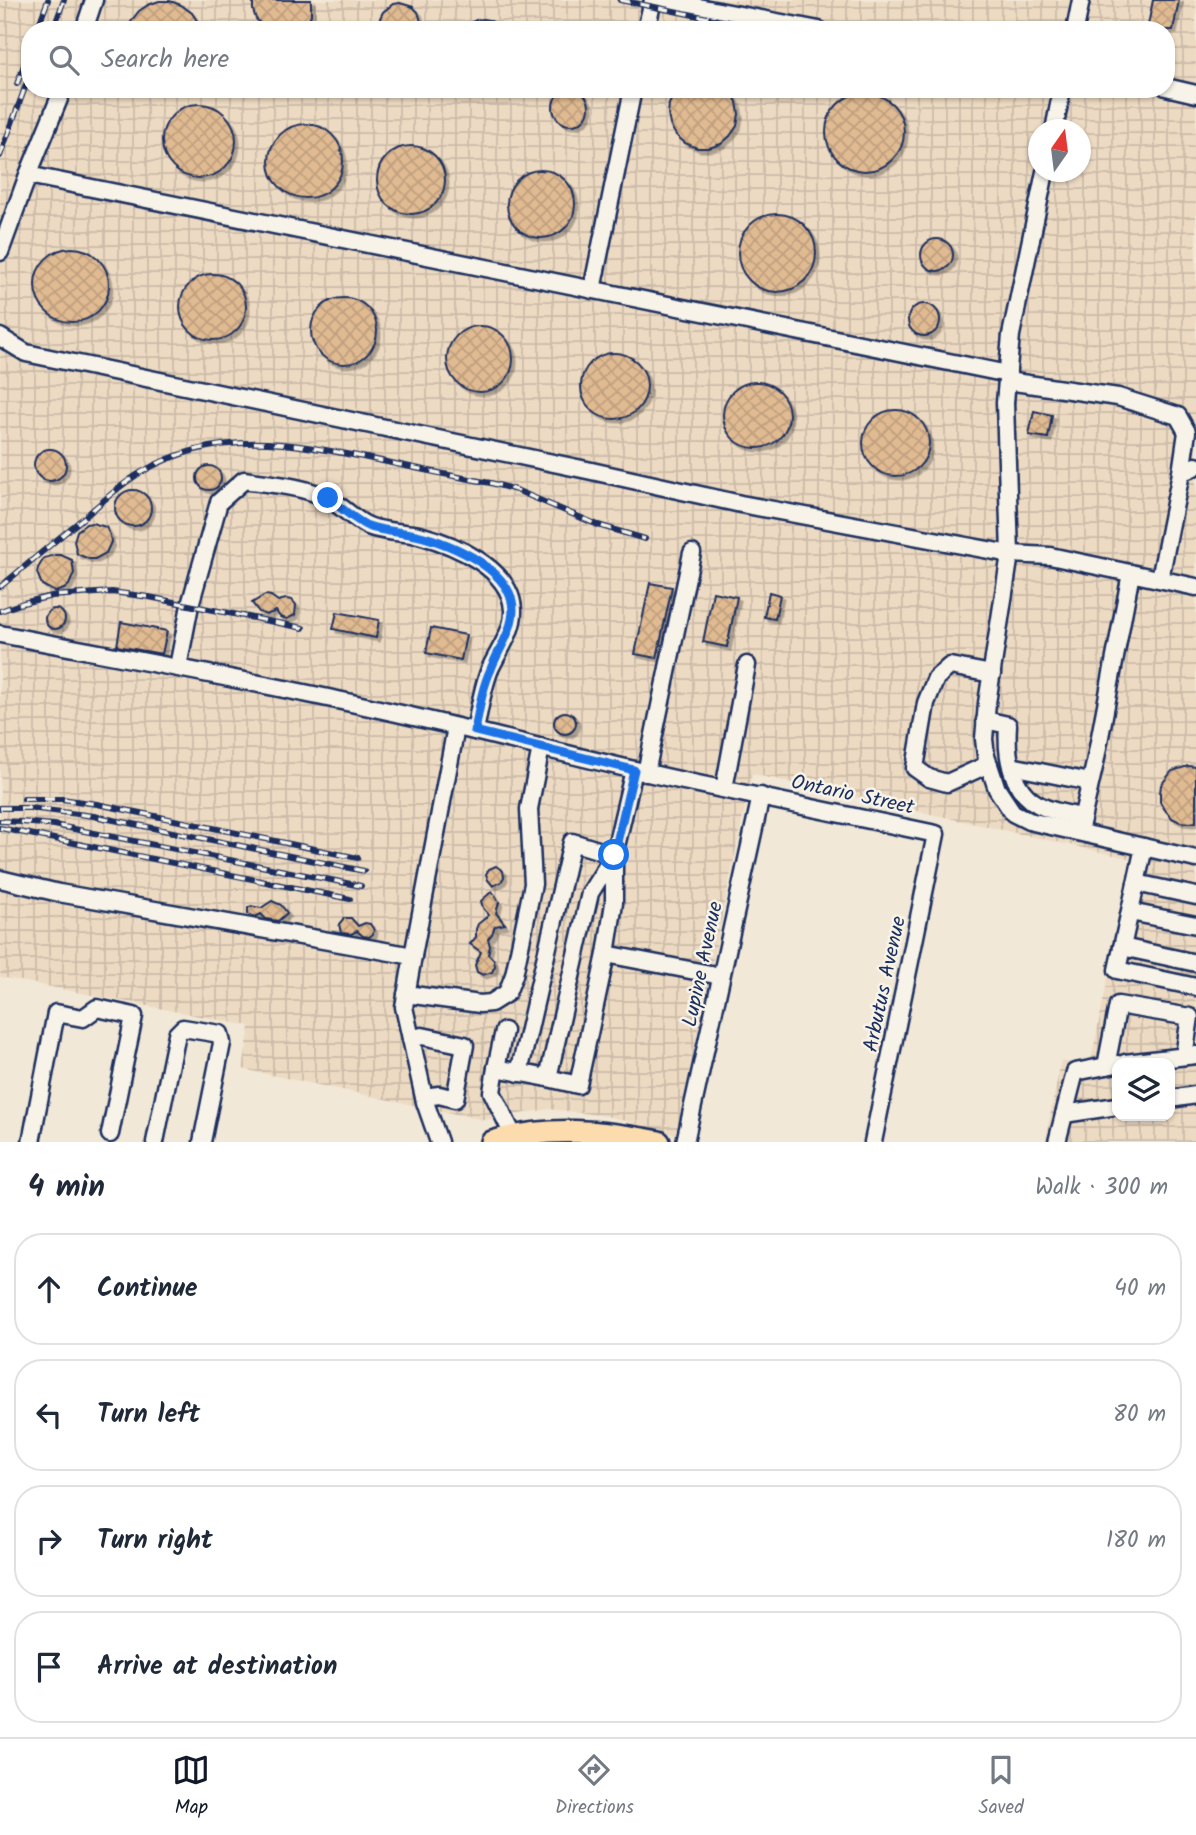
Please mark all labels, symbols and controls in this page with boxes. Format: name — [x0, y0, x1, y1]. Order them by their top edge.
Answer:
search box — [21, 21, 1175, 98]
text: Search here — [101, 39, 229, 81]
icon: search — [45, 41, 83, 79]
north arrow — [1028, 119, 1091, 182]
route end — [312, 482, 343, 513]
street label: Ontario Street — [788, 766, 918, 825]
route start — [598, 839, 629, 870]
street label: Lupine Avenue — [674, 898, 733, 1030]
street label: Arbutus Avenue — [855, 913, 916, 1055]
map controls — [1112, 1058, 1175, 1121]
button: layers — [1112, 1058, 1175, 1121]
text: 4 min — [28, 1164, 105, 1212]
text: Walk · 300 m — [1035, 1170, 1168, 1206]
text: Continue — [97, 1268, 198, 1310]
icon: ahead — [30, 1270, 68, 1308]
text: 40 m — [1114, 1271, 1166, 1307]
text: Turn left — [97, 1394, 200, 1436]
icon: left — [30, 1396, 68, 1434]
text: 80 m — [1113, 1397, 1166, 1433]
text: Turn right — [97, 1520, 213, 1562]
icon: right — [30, 1522, 68, 1560]
text: 180 m — [1106, 1523, 1166, 1559]
text: Arrive at destination — [97, 1646, 337, 1688]
icon: arrive — [30, 1648, 68, 1686]
tab: Map — [172, 1751, 210, 1823]
tab: Directions — [555, 1751, 634, 1823]
tab: Saved — [979, 1751, 1024, 1823]

